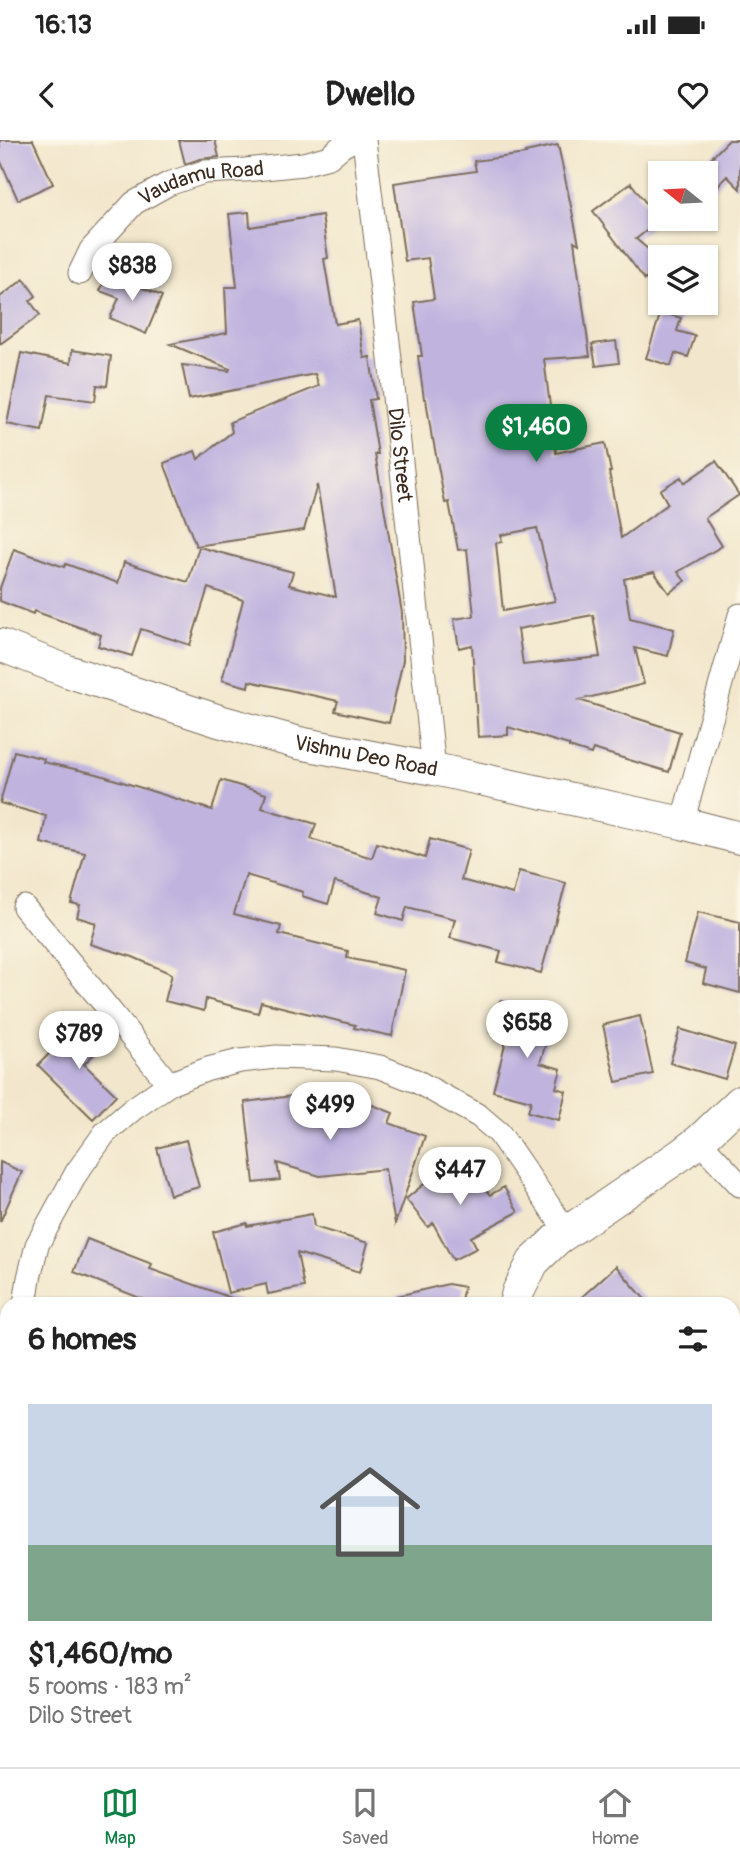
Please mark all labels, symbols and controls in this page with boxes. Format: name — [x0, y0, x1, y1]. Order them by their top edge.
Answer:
text: 16:13 — [35, 9, 92, 41]
text: Dwello — [325, 75, 415, 115]
icon: back — [28, 76, 66, 114]
icon: heart — [674, 76, 712, 114]
street label: Vaudamu Road — [133, 155, 265, 211]
north arrow — [648, 161, 718, 231]
map controls — [648, 161, 718, 315]
pin: $838 — [91, 244, 173, 303]
button: layers — [648, 245, 718, 315]
text: $838 — [108, 251, 156, 280]
pin: $1,460 — [479, 404, 593, 464]
street label: Dilo Street — [382, 406, 419, 504]
text: $1,460 — [501, 412, 571, 441]
street label: Vishnu Deo Road — [292, 729, 440, 783]
pin: $658 — [486, 1000, 568, 1060]
text: $658 — [502, 1008, 552, 1037]
pin: $789 — [38, 1012, 120, 1071]
text: $789 — [55, 1019, 103, 1048]
pin: $499 — [289, 1082, 371, 1142]
text: $499 — [305, 1090, 355, 1119]
pin: $447 — [419, 1147, 501, 1207]
text: $447 — [434, 1155, 486, 1184]
icon: filters — [674, 1320, 712, 1358]
text: 6 homes — [28, 1321, 136, 1358]
icon: home — [307, 1449, 433, 1575]
text: $1,460/mo — [28, 1635, 172, 1672]
text: 5 rooms · 183 m² — [28, 1672, 192, 1701]
text: Dilo Street — [28, 1701, 132, 1730]
tab: Map — [101, 1784, 139, 1850]
tab: Saved — [341, 1784, 389, 1850]
tab: Home — [591, 1784, 639, 1850]

